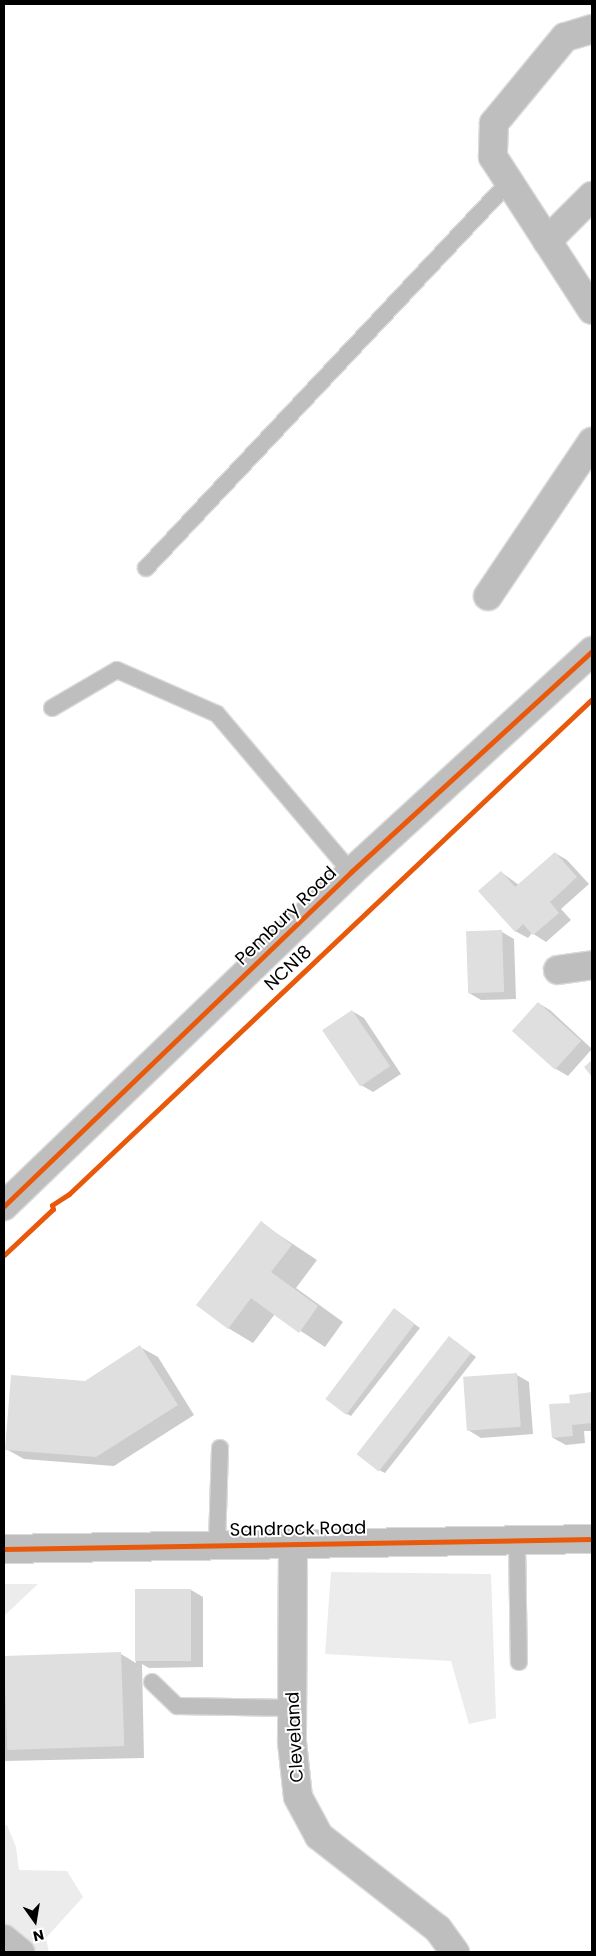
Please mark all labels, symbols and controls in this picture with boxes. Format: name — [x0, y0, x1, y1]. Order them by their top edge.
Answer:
street label: Pembury Road — [231, 862, 341, 970]
street label: NCN18 — [260, 941, 316, 995]
street label: Sandrock Road — [230, 1517, 366, 1541]
street label: Cleveland — [282, 1691, 308, 1783]
north arrow — [10, 1896, 60, 1946]
text: N — [31, 1925, 46, 1947]

